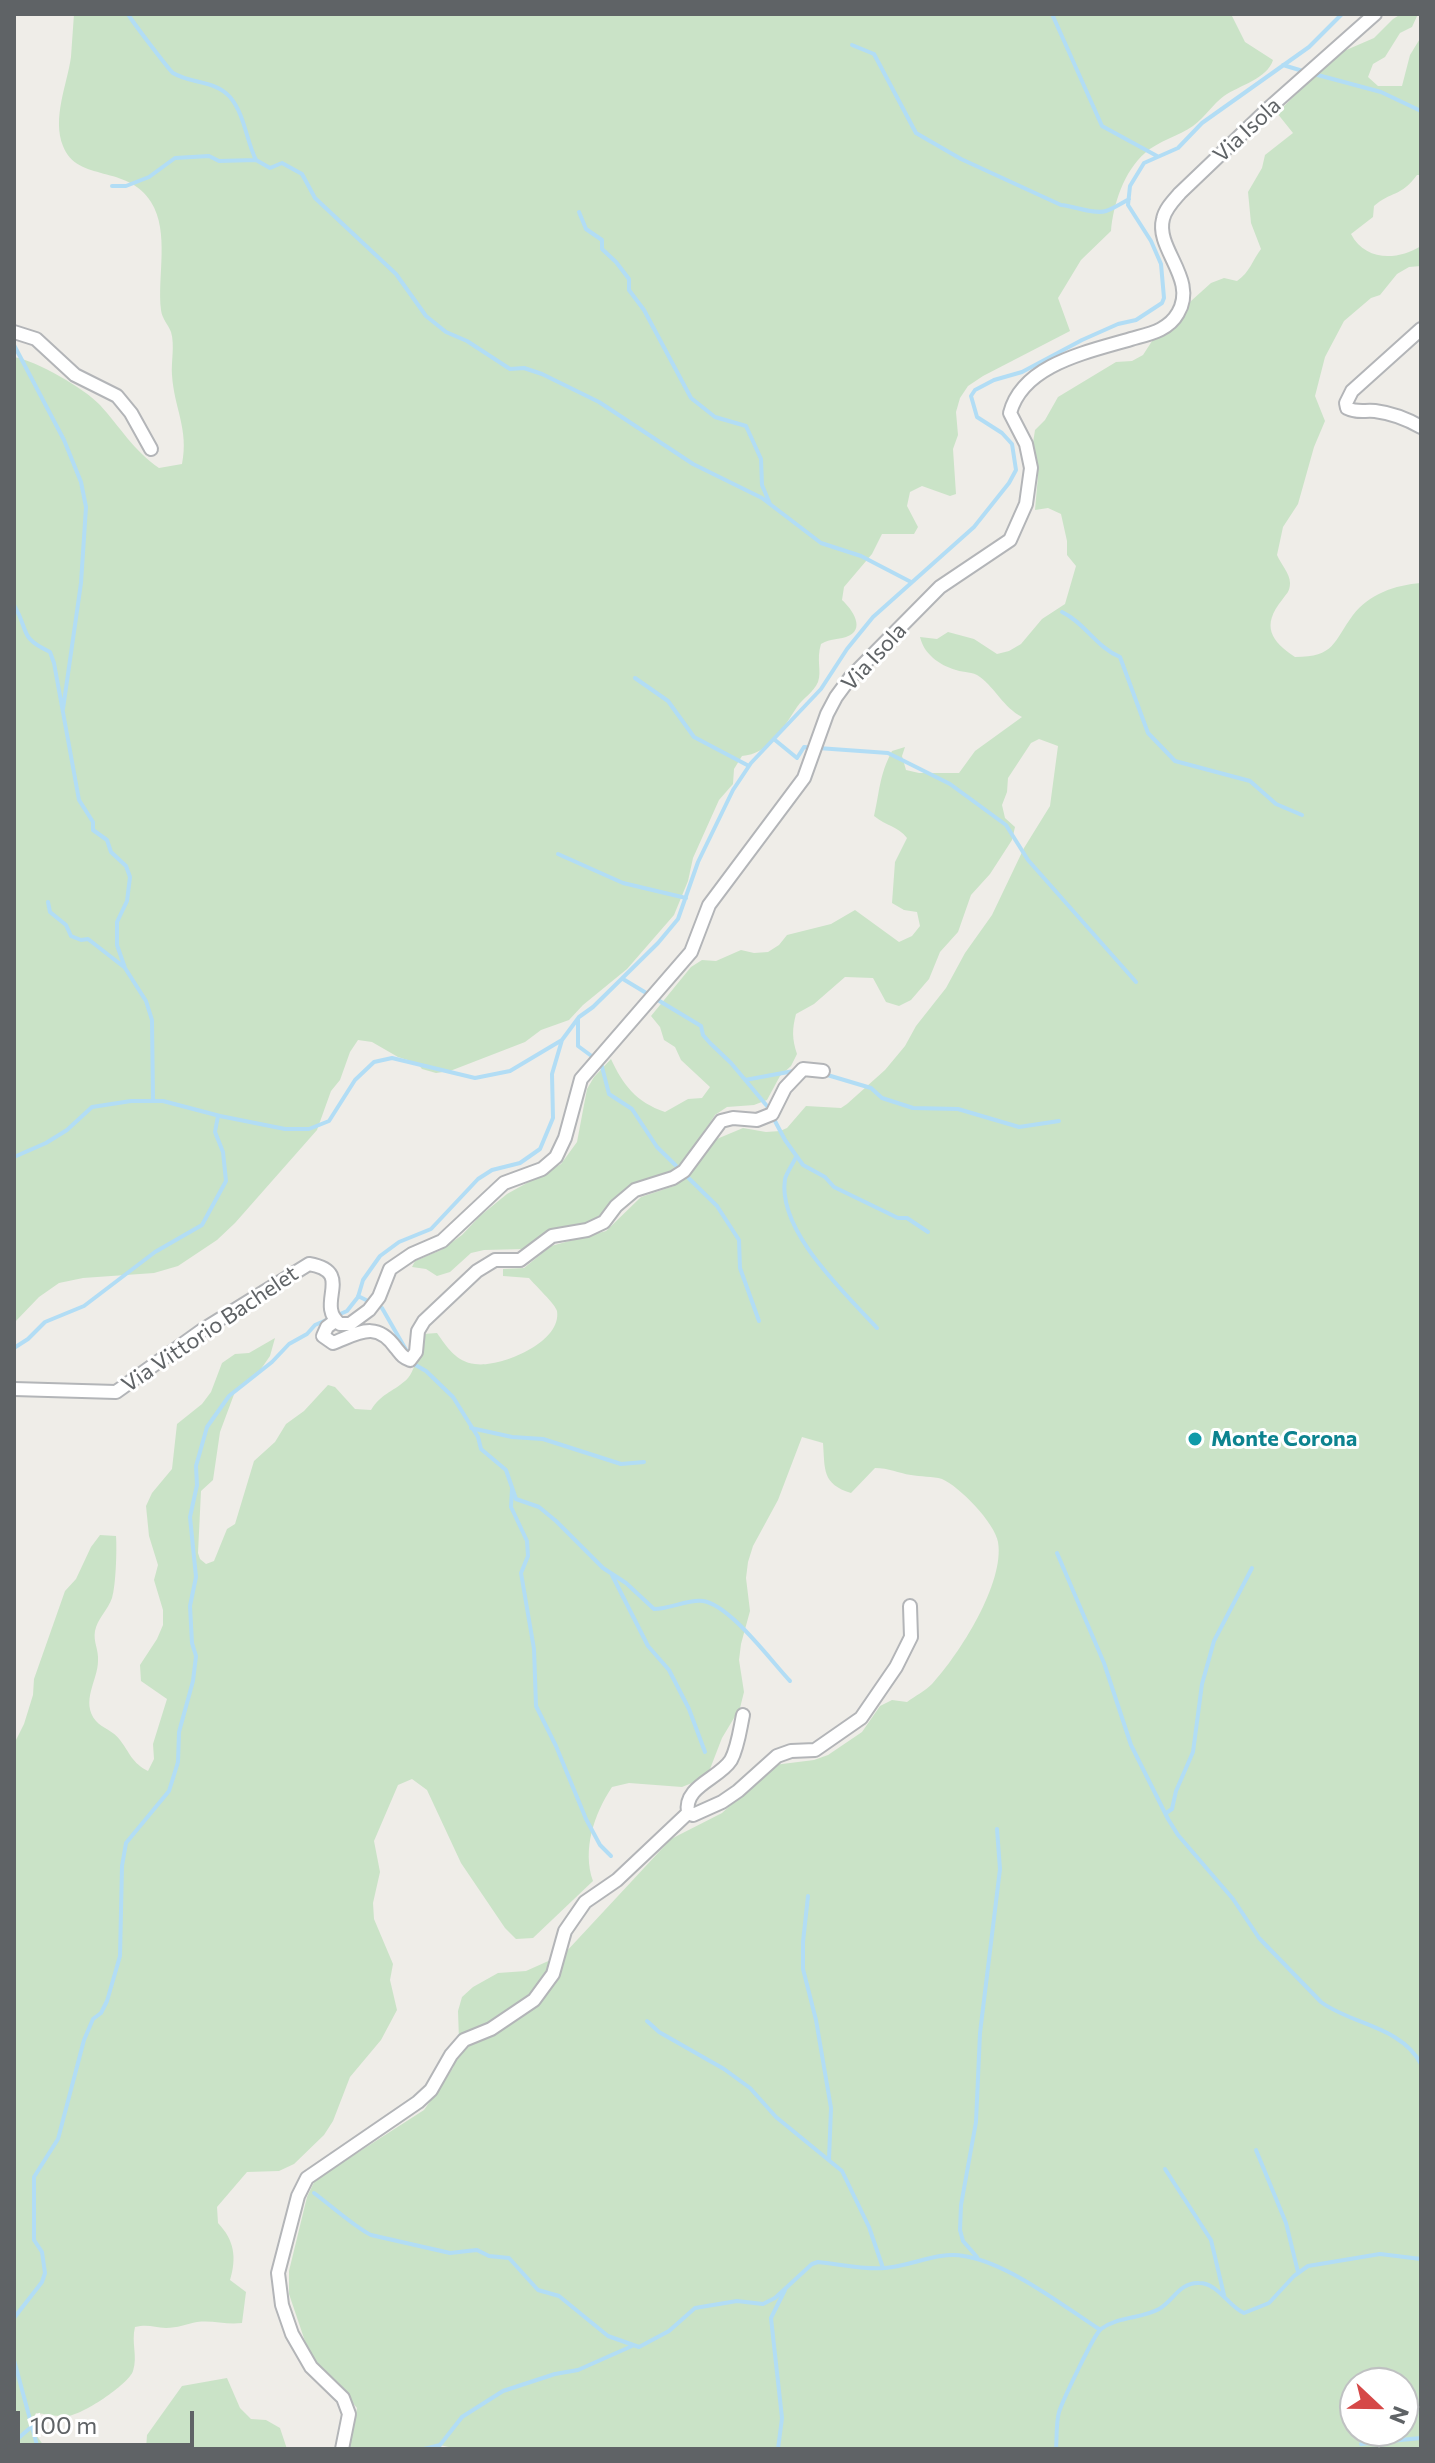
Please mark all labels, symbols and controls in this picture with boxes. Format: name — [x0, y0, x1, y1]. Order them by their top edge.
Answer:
street label: Via Isola — [1208, 92, 1286, 168]
street label: Via Isola — [836, 618, 912, 696]
street label: Via Vittorio Bachelet — [117, 1260, 303, 1398]
place label: Monte Corona — [1211, 1426, 1357, 1452]
marker: Monte Corona — [1186, 1430, 1204, 1448]
north arrow — [1339, 2367, 1419, 2447]
scale bar — [20, 2395, 198, 2445]
text: N — [1384, 2403, 1415, 2428]
text: 100 m — [30, 2410, 97, 2439]

